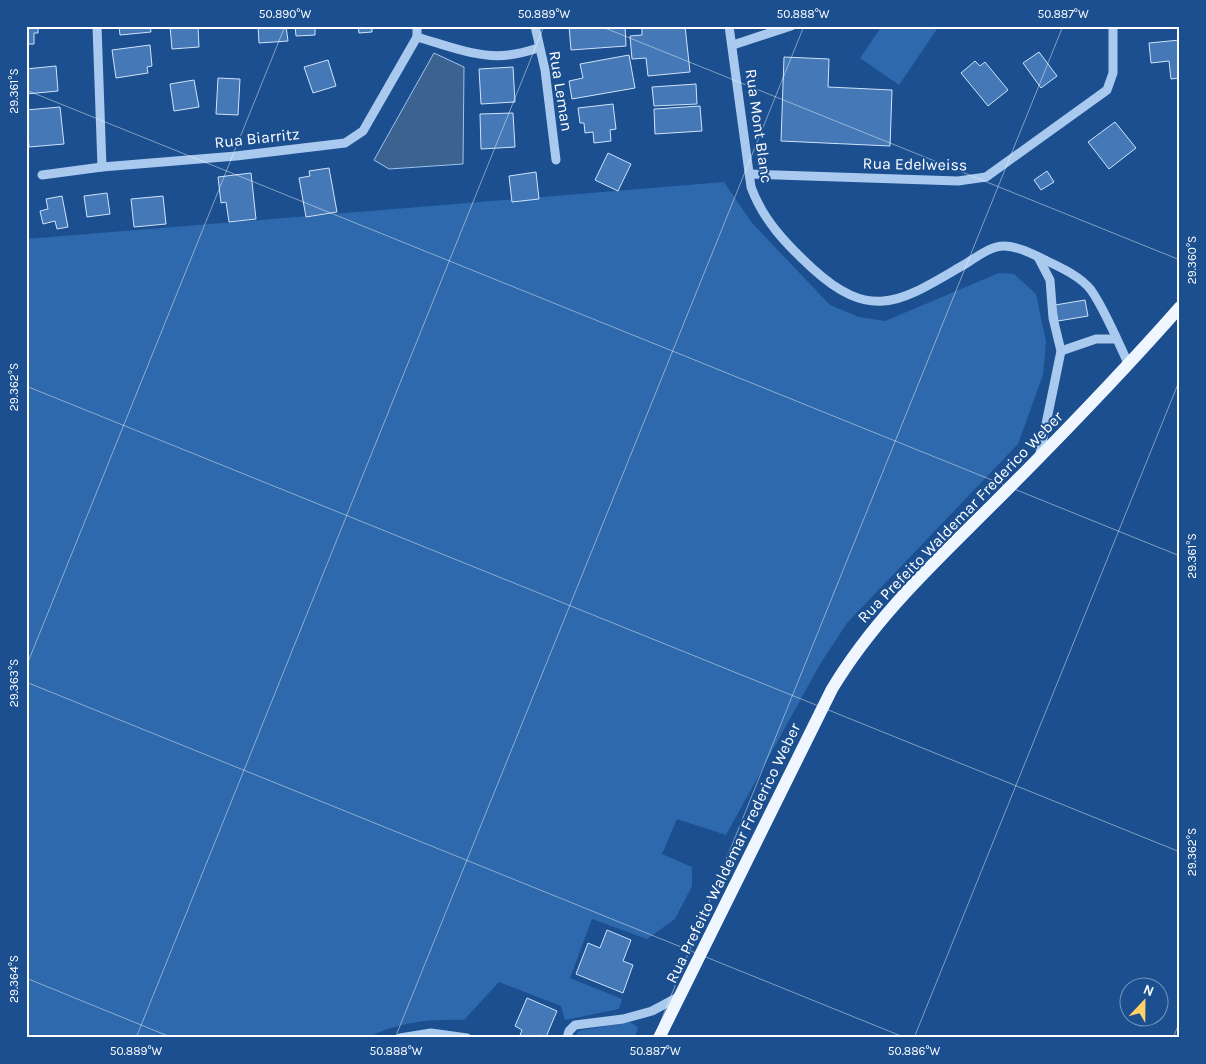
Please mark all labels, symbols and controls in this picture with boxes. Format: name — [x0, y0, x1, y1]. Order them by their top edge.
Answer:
text: 50.890°W — [259, 7, 311, 21]
text: 50.889°W — [518, 7, 571, 21]
text: 50.888°W — [777, 7, 830, 21]
text: 50.887°W — [1037, 7, 1089, 21]
street label: Rua Leman — [545, 49, 577, 133]
text: 29.361°S — [7, 68, 21, 114]
street label: Rua Mont Blanc — [742, 68, 776, 184]
street label: Rua Biarritz — [213, 124, 301, 152]
street label: Rua Edelweiss — [863, 154, 967, 174]
text: 29.360°S — [1185, 236, 1199, 284]
text: 29.362°S — [7, 363, 21, 411]
street label: Rua Prefeito Waldemar Frederico Weber — [853, 407, 1067, 627]
text: 29.361°S — [1185, 533, 1199, 579]
text: 29.363°S — [7, 659, 21, 707]
street label: Rua Prefeito Waldemar Frederico Weber — [662, 720, 805, 986]
text: 29.362°S — [1185, 828, 1199, 876]
text: 29.364°S — [7, 955, 21, 1003]
north arrow — [1118, 976, 1168, 1026]
text: N — [1141, 981, 1157, 1000]
text: 50.889°W — [110, 1044, 163, 1058]
text: 50.888°W — [370, 1044, 423, 1058]
text: 50.887°W — [629, 1044, 681, 1058]
text: 50.886°W — [888, 1044, 941, 1058]

